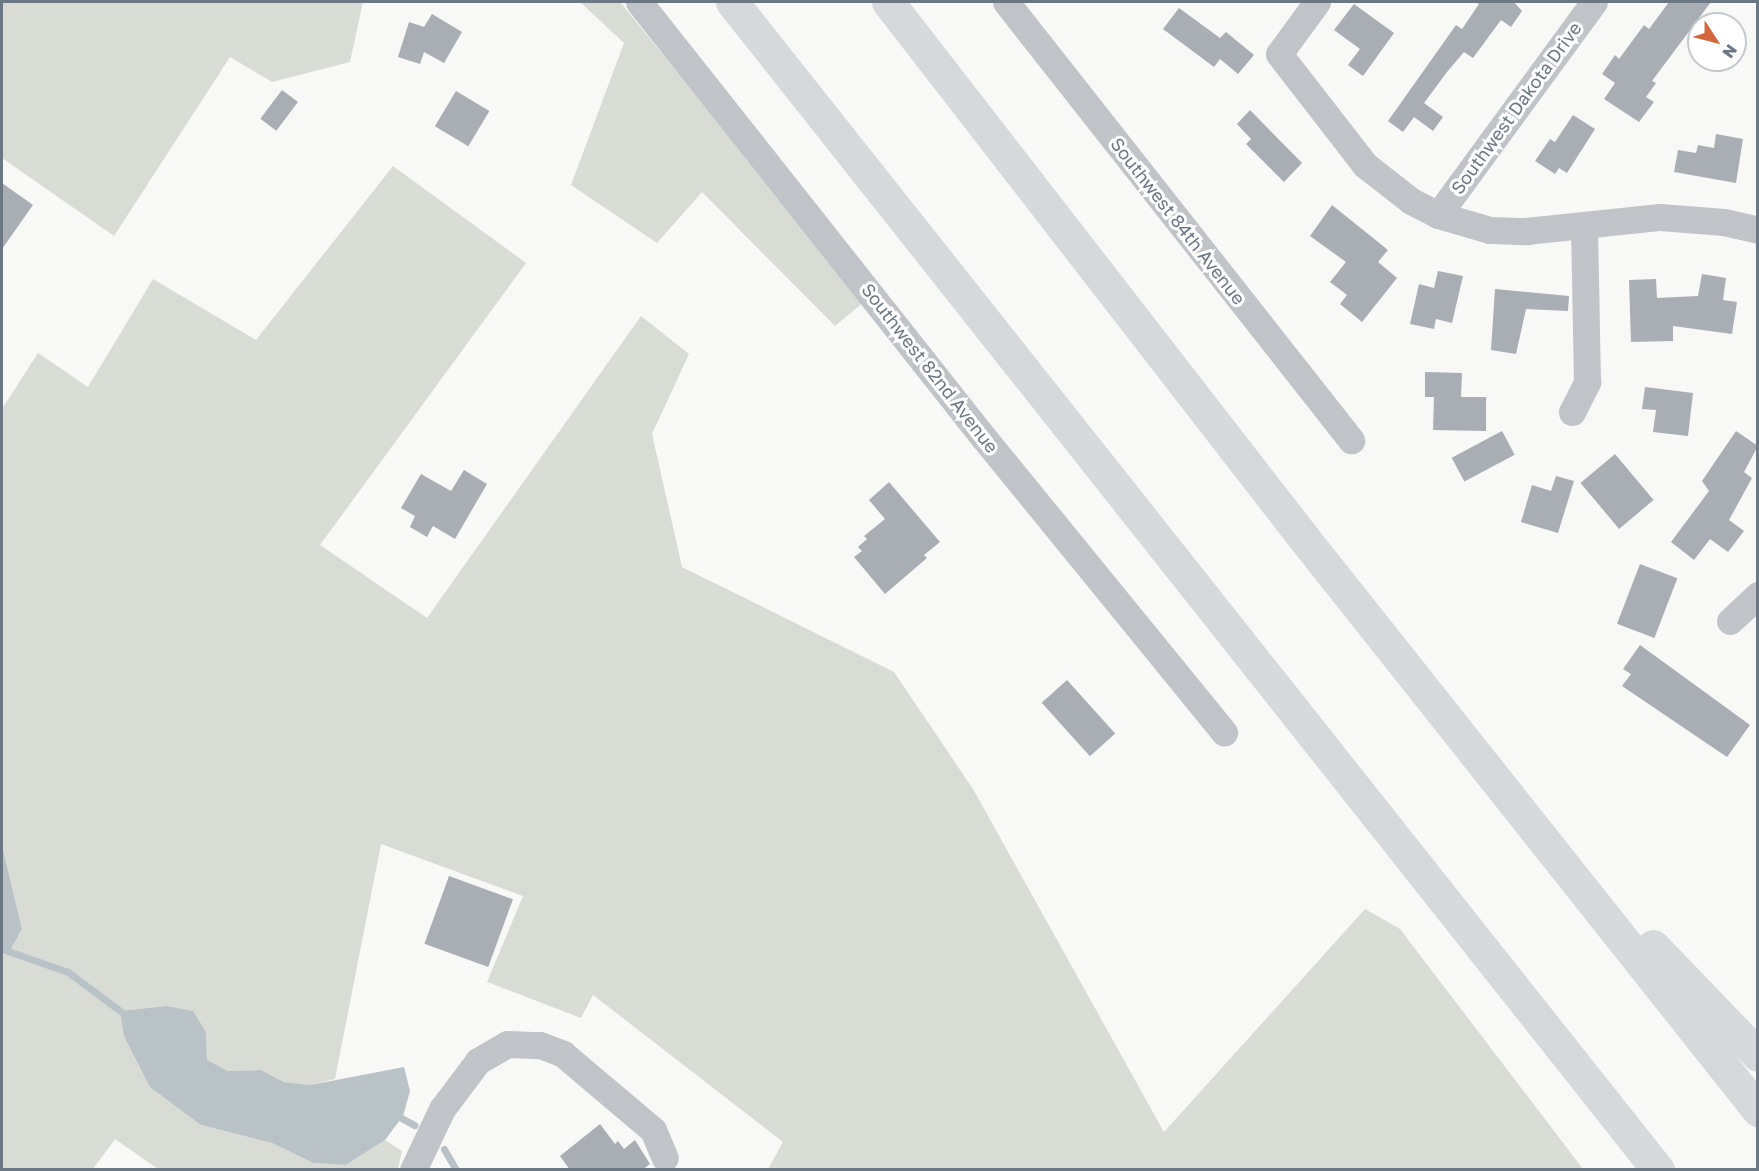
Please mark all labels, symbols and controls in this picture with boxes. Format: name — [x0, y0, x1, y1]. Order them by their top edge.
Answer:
north arrow — [1687, 12, 1747, 72]
street label: Southwest Dakota Drive — [1446, 18, 1586, 198]
text: N — [1718, 41, 1742, 62]
street label: Southwest 84th Avenue — [1106, 133, 1250, 309]
street label: Southwest 82nd Avenue — [857, 279, 1003, 457]

